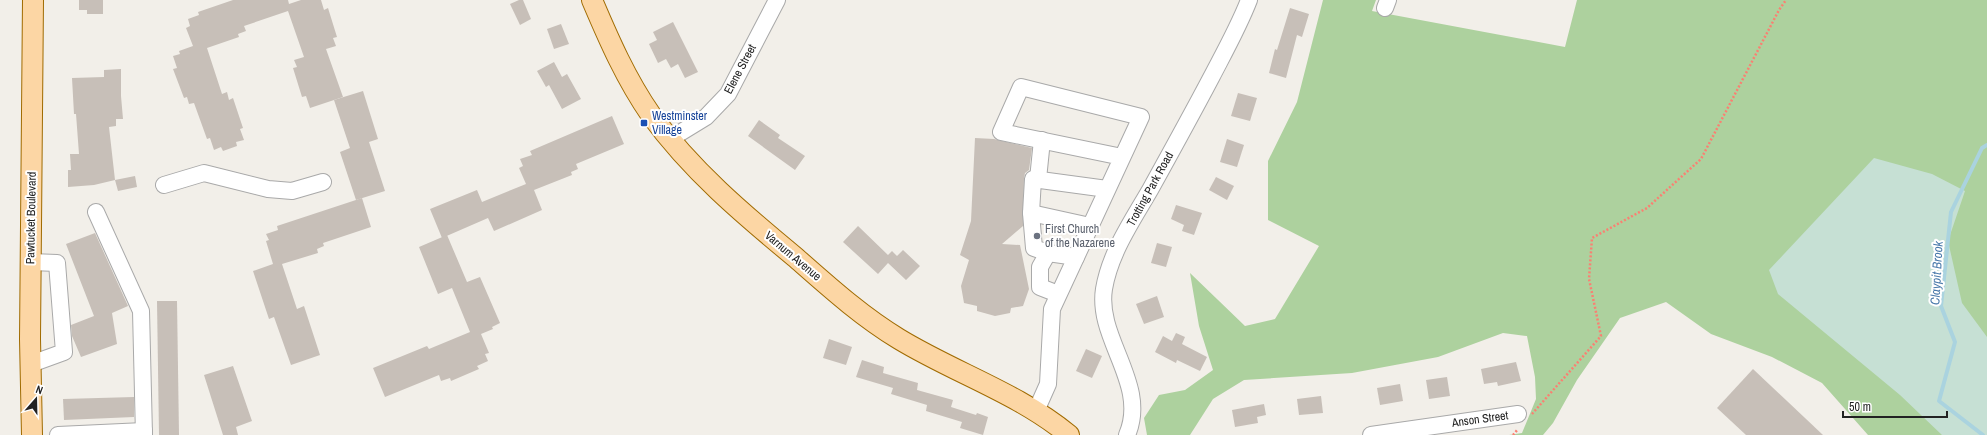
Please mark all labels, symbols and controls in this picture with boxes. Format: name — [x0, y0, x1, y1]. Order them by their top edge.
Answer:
street label: Elene Street — [720, 41, 760, 97]
place label: Westminster Village — [652, 108, 708, 138]
marker: Westminster Village — [639, 118, 649, 128]
street label: Trotting Park Road — [1123, 149, 1177, 229]
street label: Pawtucket Boulevard — [22, 172, 40, 264]
place label: First Church of the Nazarene — [1045, 221, 1115, 251]
street label: Varnum Avenue — [761, 228, 825, 284]
marker: First Church of the Nazarene — [1032, 231, 1042, 241]
water label: Claypit Brook — [1926, 240, 1947, 305]
north arrow — [16, 379, 56, 419]
text: N — [34, 382, 45, 397]
scale bar — [1843, 393, 1947, 419]
text: 50 m — [1849, 399, 1871, 415]
street label: Anson Street — [1450, 407, 1510, 431]

